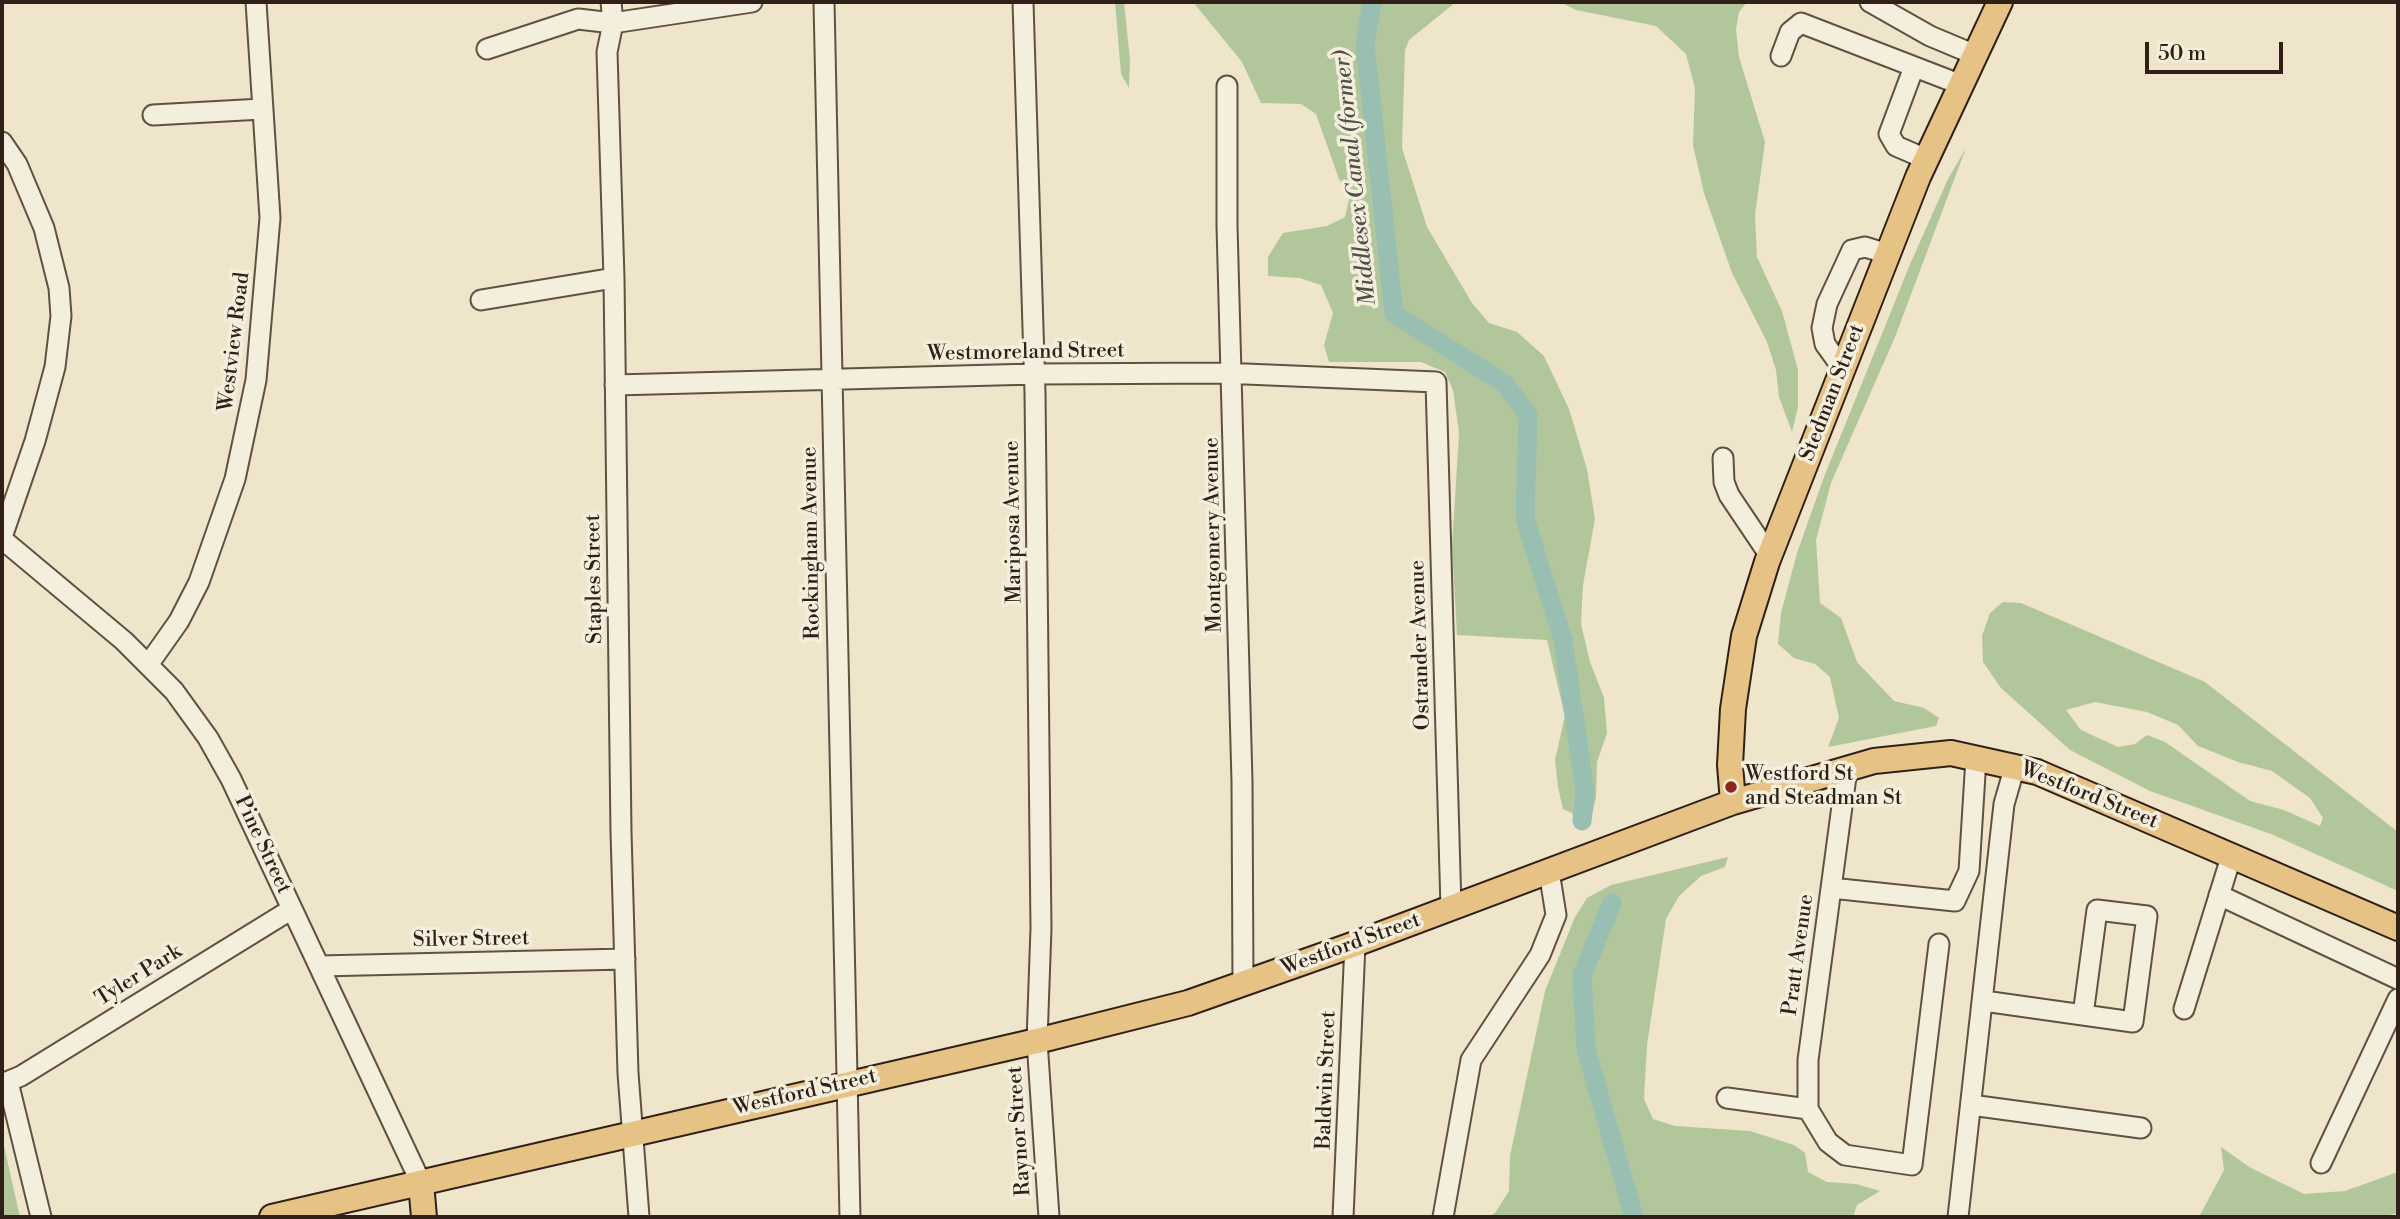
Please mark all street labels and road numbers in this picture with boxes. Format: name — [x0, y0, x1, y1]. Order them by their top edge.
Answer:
street label: Westview Road — [214, 271, 256, 413]
street label: Stedman Street — [1795, 321, 1871, 465]
street label: Westmoreland Street — [927, 339, 1125, 367]
street label: Montgomery Avenue — [1200, 437, 1228, 633]
street label: Mariposa Avenue — [1000, 440, 1028, 604]
street label: Rockingham Avenue — [798, 446, 826, 640]
street label: Staples Street — [581, 514, 609, 644]
street label: Ostrander Avenue — [1405, 559, 1437, 731]
street label: Westford Street — [2016, 757, 2162, 835]
street label: Pine Street — [228, 792, 296, 898]
street label: Pratt Avenue — [1778, 893, 1820, 1017]
street label: Westford Street — [1278, 908, 1424, 982]
street label: Silver Street — [413, 926, 529, 954]
street label: Tyler Park — [91, 940, 187, 1012]
street label: Baldwin Street — [1312, 1010, 1342, 1150]
street label: Westford Street — [731, 1064, 879, 1122]
street label: Raynor Street — [1003, 1065, 1037, 1197]

